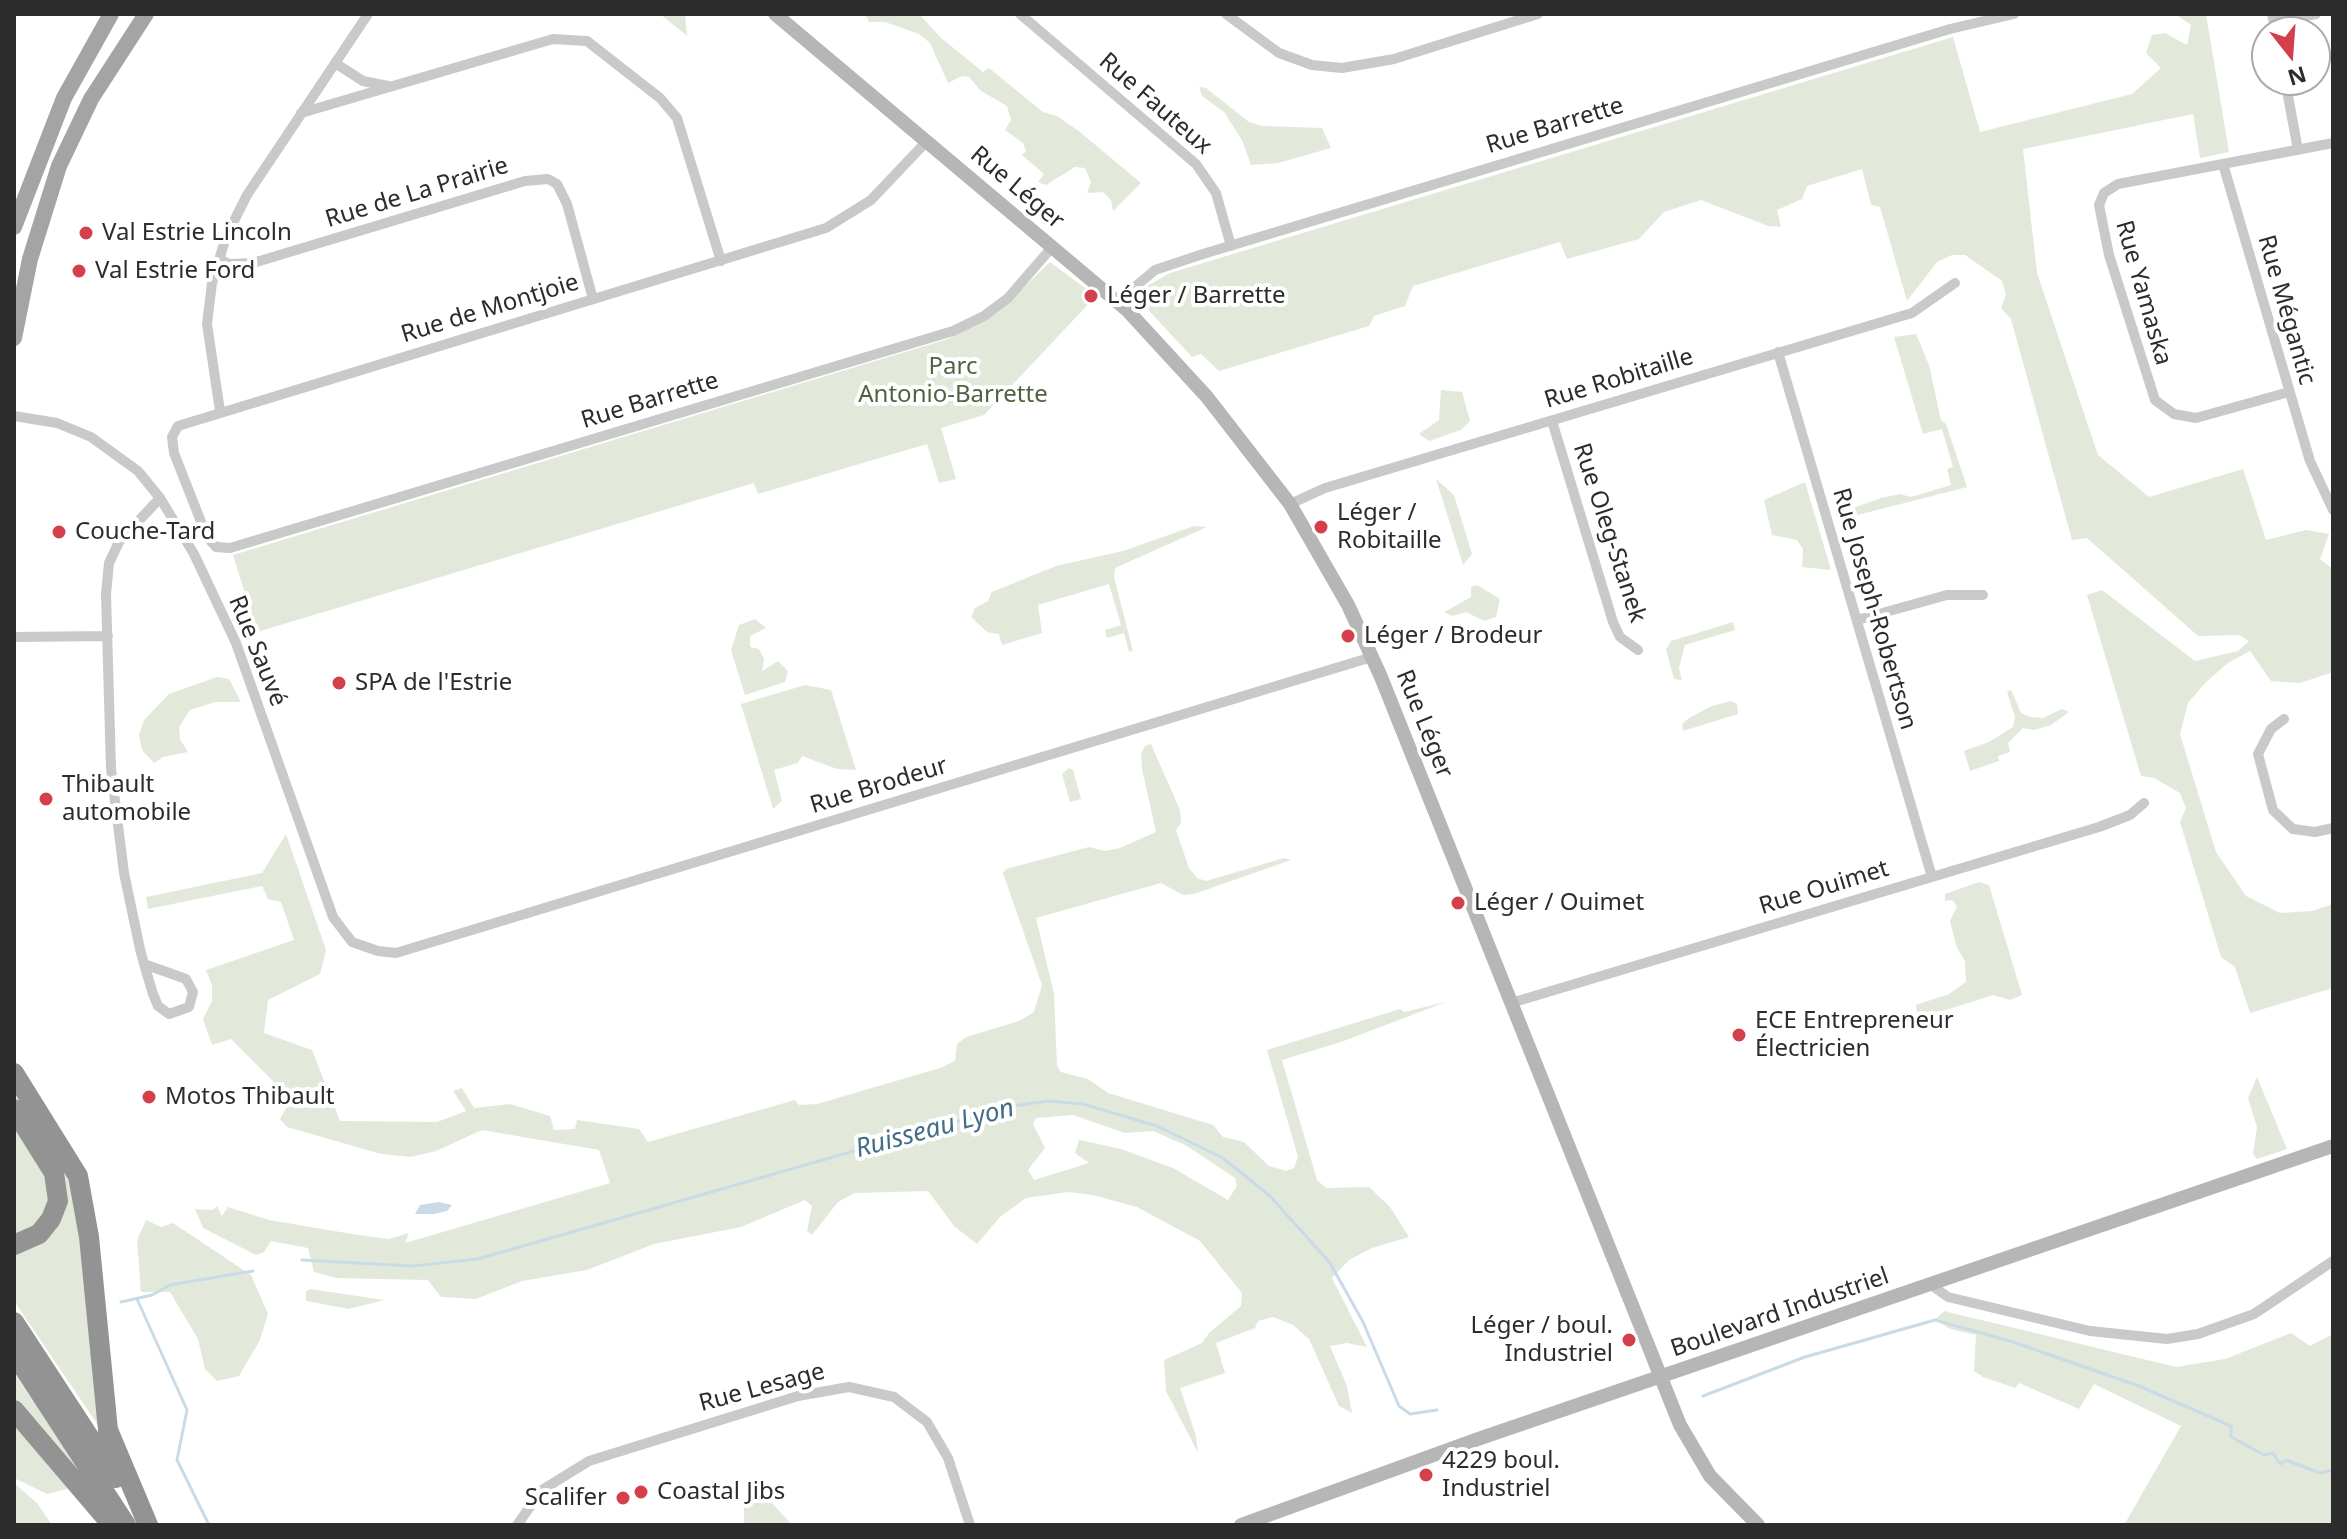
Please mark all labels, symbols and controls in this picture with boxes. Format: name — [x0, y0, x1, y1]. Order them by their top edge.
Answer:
north arrow — [2251, 16, 2331, 96]
street label: Rue Fauteux — [1093, 47, 1217, 161]
text: N — [2284, 60, 2310, 94]
street label: Rue Barrette — [1483, 91, 1627, 161]
street label: Rue Léger — [964, 140, 1070, 236]
street label: Rue de La Prairie — [322, 152, 512, 234]
street label: Rue Yamaska — [2109, 217, 2177, 369]
place label: Val Estrie Lincoln — [102, 219, 292, 247]
marker: Val Estrie Lincoln — [77, 224, 95, 242]
street label: Rue Mégantic — [2251, 232, 2321, 388]
place label: Val Estrie Ford — [95, 257, 255, 285]
marker: Val Estrie Ford — [70, 262, 88, 280]
street label: Rue de Montjoie — [398, 268, 582, 350]
place label: Léger / Barrette — [1107, 282, 1286, 310]
marker: Léger / Barrette — [1082, 287, 1100, 305]
street label: Rue Robitaille — [1541, 343, 1697, 415]
park label: Parc Antonio-Barrette — [858, 353, 1048, 409]
street label: Rue Barrette — [578, 366, 722, 436]
street label: Rue Oleg-Stanek — [1566, 440, 1652, 626]
street label: Rue Joseph-Robertson — [1826, 485, 1922, 733]
place label: Léger / Robitaille — [1337, 499, 1442, 555]
place label: Couche-Tard — [75, 518, 215, 546]
marker: Léger / Robitaille — [1312, 518, 1330, 536]
marker: Couche-Tard — [50, 523, 68, 541]
street label: Rue Sauvé — [222, 591, 292, 711]
place label: Léger / Brodeur — [1364, 622, 1542, 650]
marker: Léger / Brodeur — [1339, 627, 1357, 645]
street label: Rue Léger — [1389, 666, 1459, 782]
place label: SPA de l'Estrie — [355, 669, 512, 697]
marker: SPA de l'Estrie — [330, 674, 348, 692]
street label: Rue Brodeur — [807, 751, 951, 821]
place label: Thibault automobile — [62, 771, 191, 827]
marker: Thibault automobile — [37, 790, 55, 808]
street label: Rue Ouimet — [1756, 855, 1892, 921]
place label: Léger / Ouimet — [1474, 889, 1644, 917]
marker: Léger / Ouimet — [1449, 894, 1467, 912]
place label: ECE Entrepreneur Électricien — [1755, 1007, 1954, 1063]
marker: ECE Entrepreneur Électricien — [1730, 1026, 1748, 1044]
place label: Motos Thibault — [165, 1083, 334, 1111]
marker: Motos Thibault — [140, 1088, 158, 1106]
water label: Ruisseau Lyon — [852, 1093, 1018, 1165]
street label: Boulevard Industriel — [1667, 1262, 1893, 1364]
place label: Léger / boul. Industriel — [1471, 1312, 1613, 1368]
marker: Léger / boul. Industriel — [1620, 1331, 1638, 1349]
street label: Rue Lesage — [696, 1357, 828, 1419]
place label: 4229 boul. Industriel — [1442, 1447, 1560, 1503]
marker: 4229 boul. Industriel — [1417, 1466, 1435, 1484]
place label: Coastal Jibs — [657, 1478, 785, 1506]
marker: Coastal Jibs — [632, 1483, 650, 1501]
place label: Scalifer — [525, 1484, 607, 1512]
marker: Scalifer — [614, 1489, 632, 1507]

